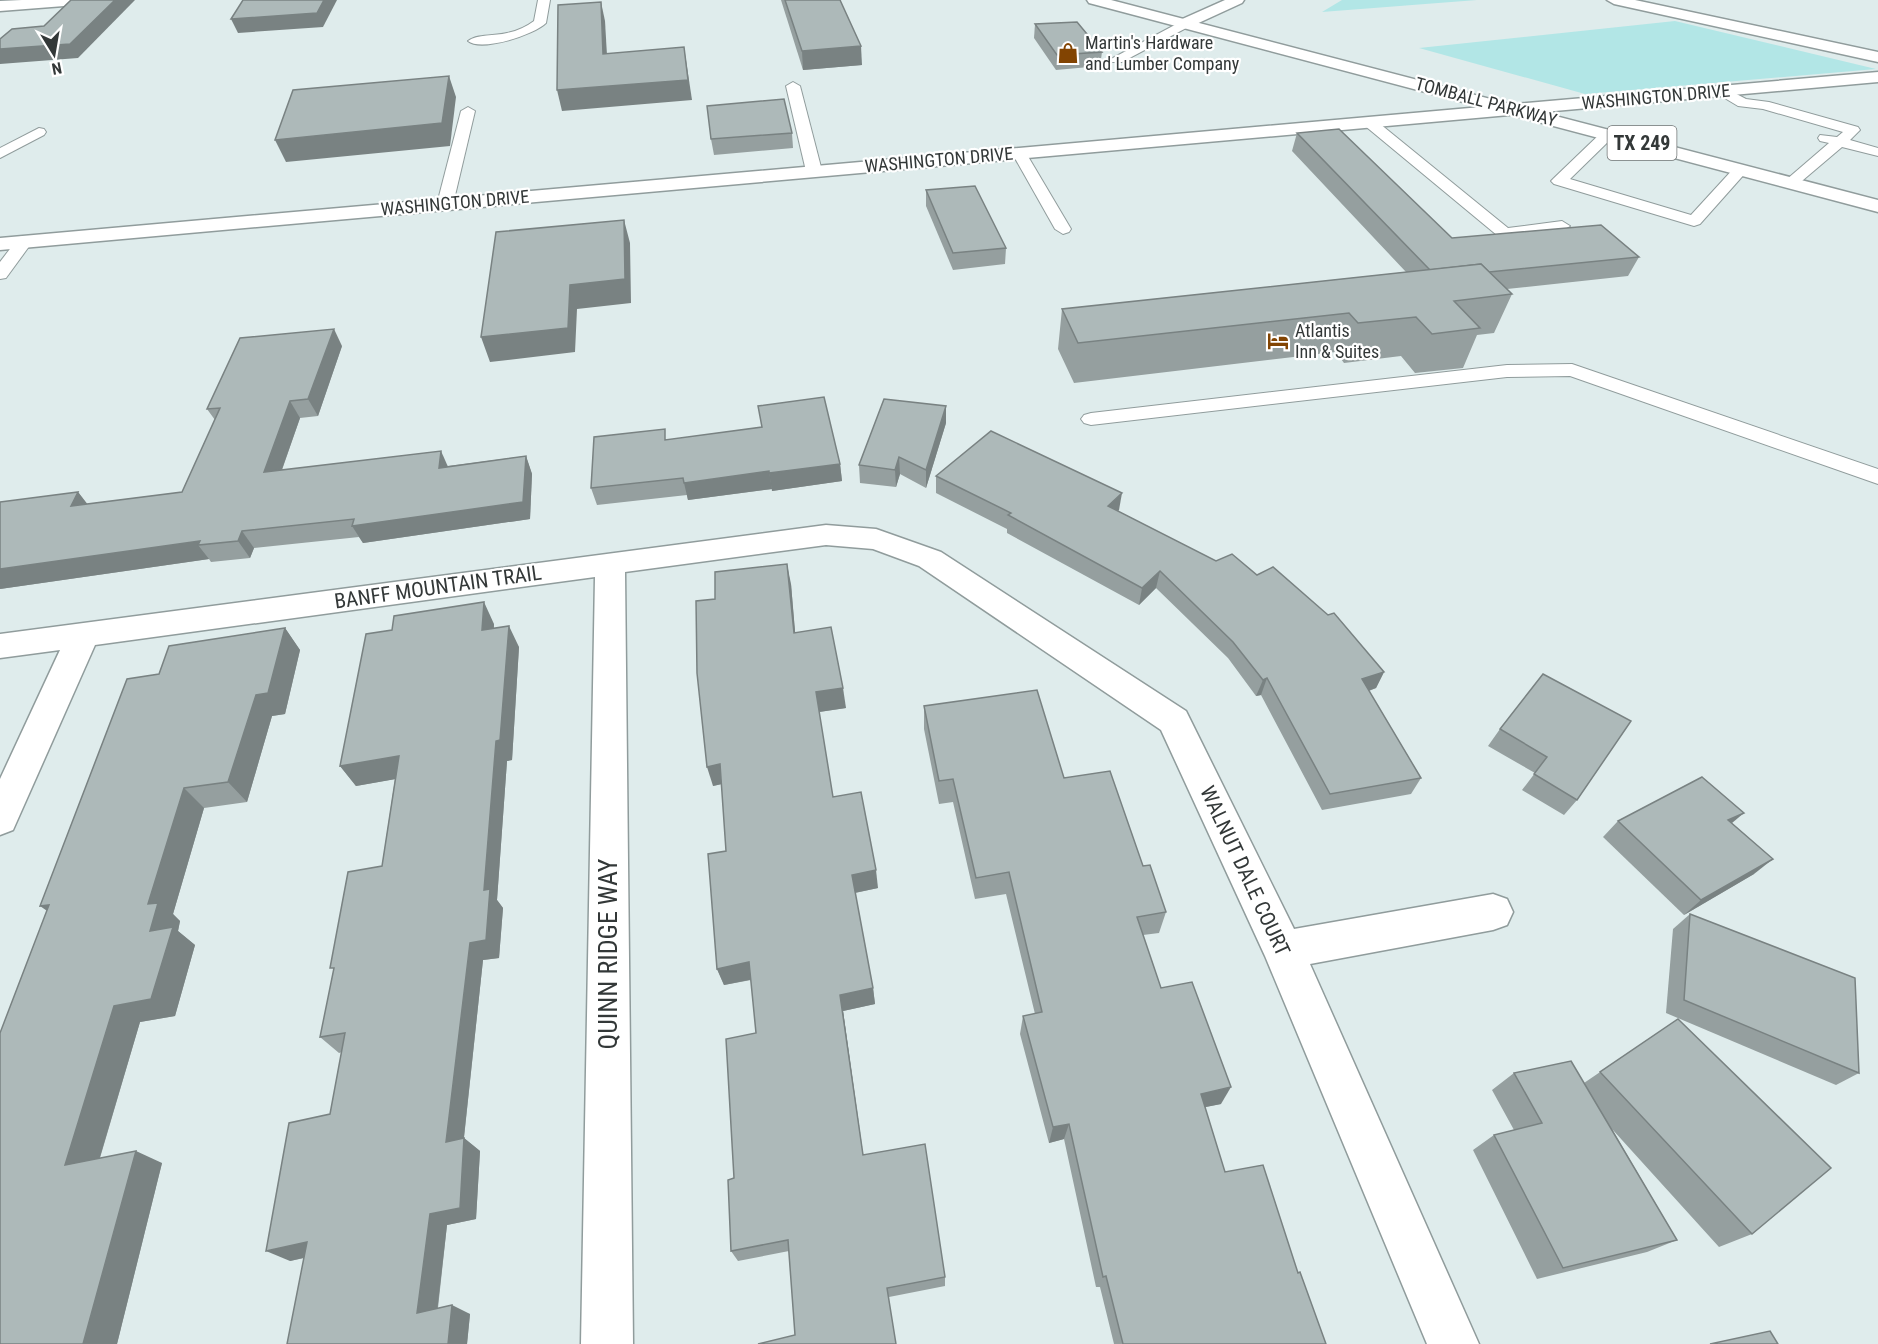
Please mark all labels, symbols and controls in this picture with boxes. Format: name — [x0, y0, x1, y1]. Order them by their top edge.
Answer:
north arrow — [24, 24, 84, 84]
place label: Martin's Hardware and Lumber Company — [1085, 32, 1240, 74]
shop icon: Martin's Hardware and Lumber Company — [1056, 41, 1080, 65]
text: N — [50, 58, 63, 78]
street label: TOMBALL PARKWAY — [1413, 72, 1560, 131]
street label: WASHINGTON DRIVE — [1581, 80, 1731, 113]
road number: TX 249 — [1608, 126, 1676, 160]
street label: WASHINGTON DRIVE — [864, 143, 1014, 176]
street label: WASHINGTON DRIVE — [380, 186, 530, 219]
place label: Atlantis Inn & Suites — [1295, 320, 1379, 362]
hotel icon: Atlantis Inn & Suites — [1266, 329, 1290, 353]
street label: BANFF MOUNTAIN TRAIL — [333, 561, 543, 613]
street label: WALNUT DALE COURT — [1195, 782, 1295, 960]
street label: QUINN RIDGE WAY — [593, 858, 623, 1050]

